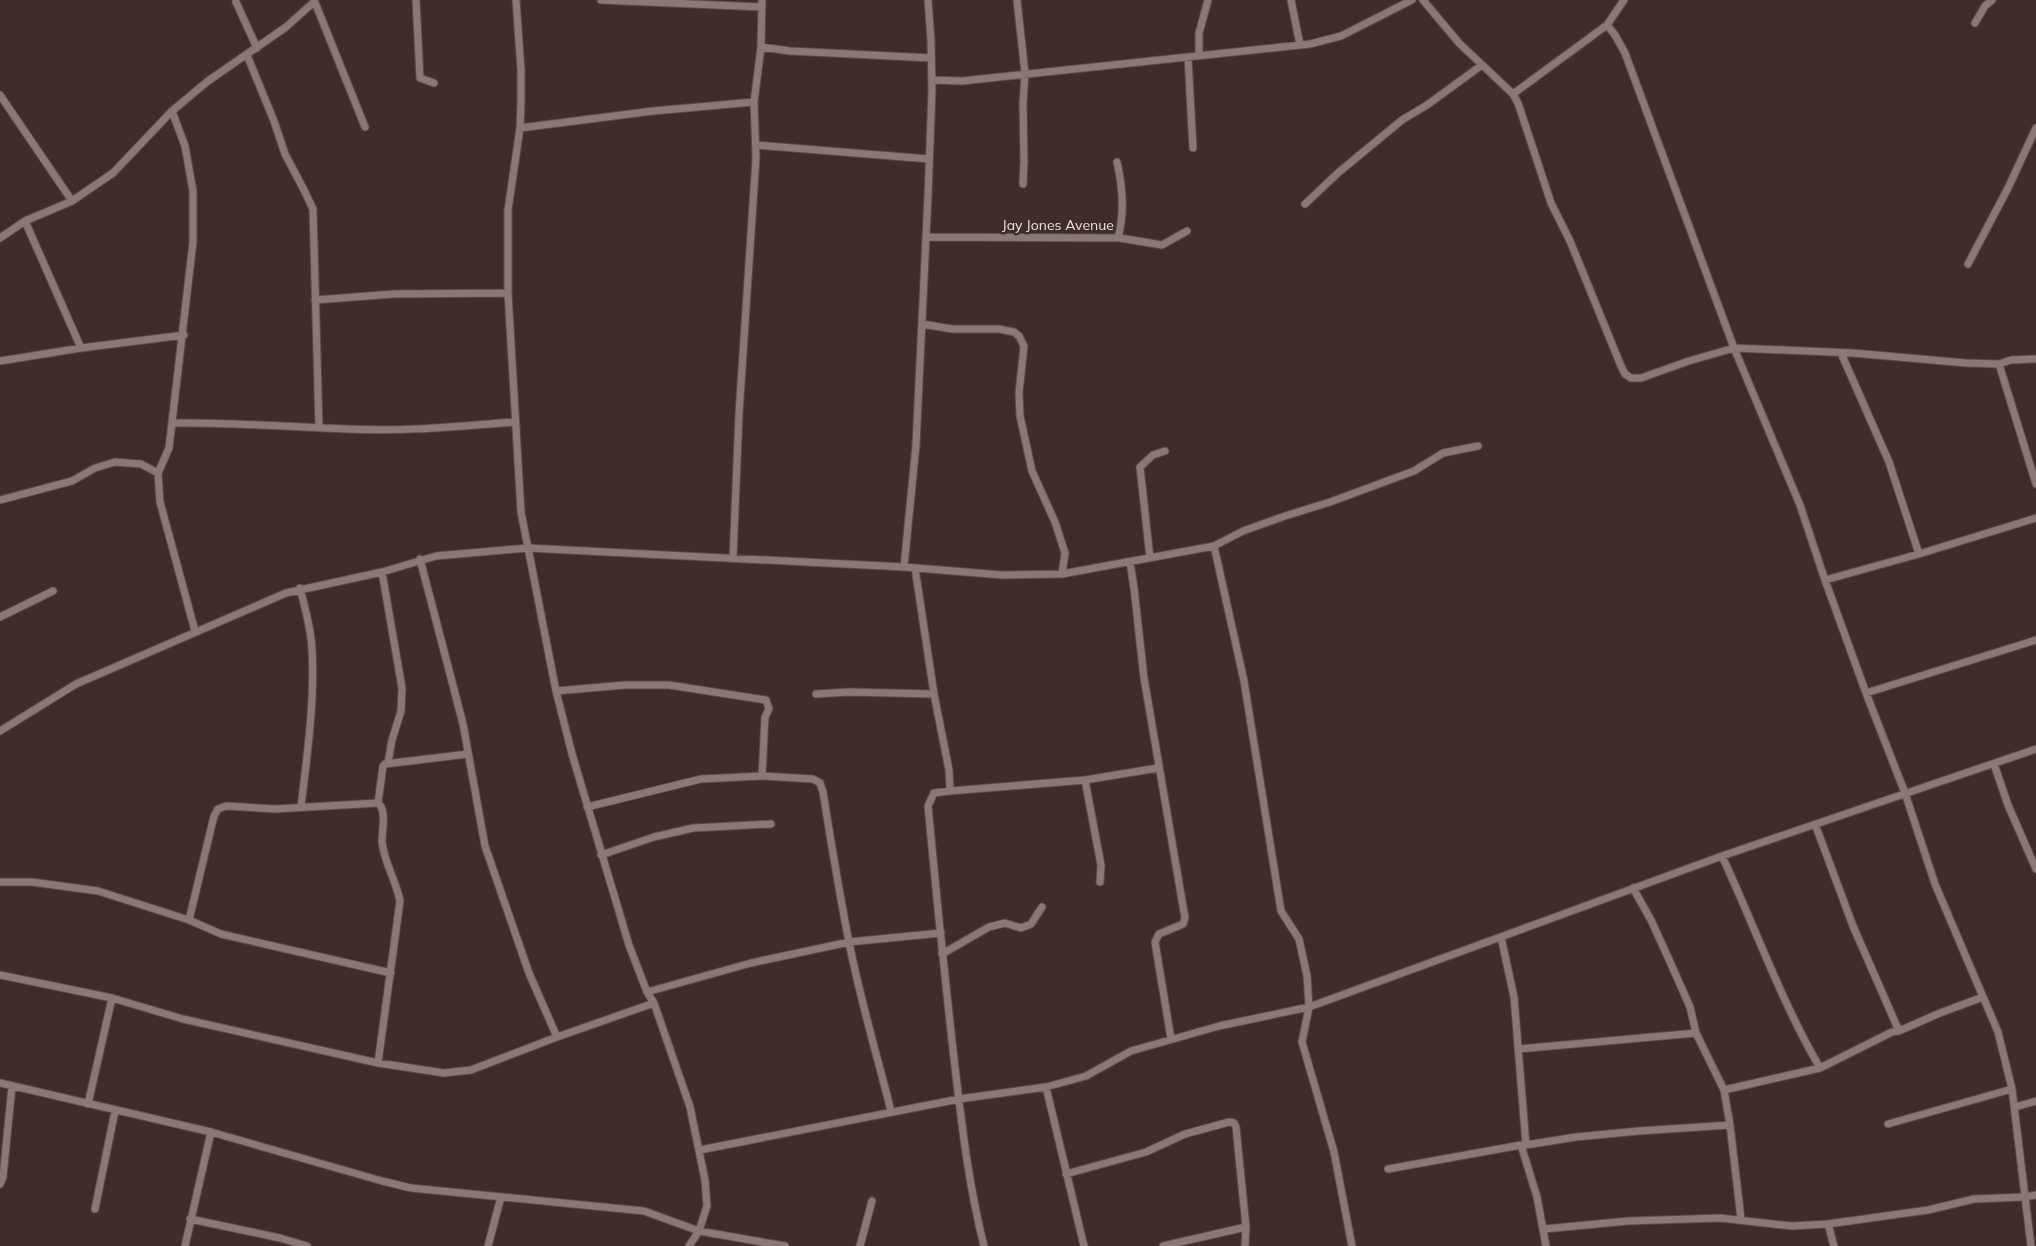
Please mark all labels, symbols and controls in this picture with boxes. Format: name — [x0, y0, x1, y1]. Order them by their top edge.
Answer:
street label: Jay Jones Avenue — [1002, 216, 1114, 234]

